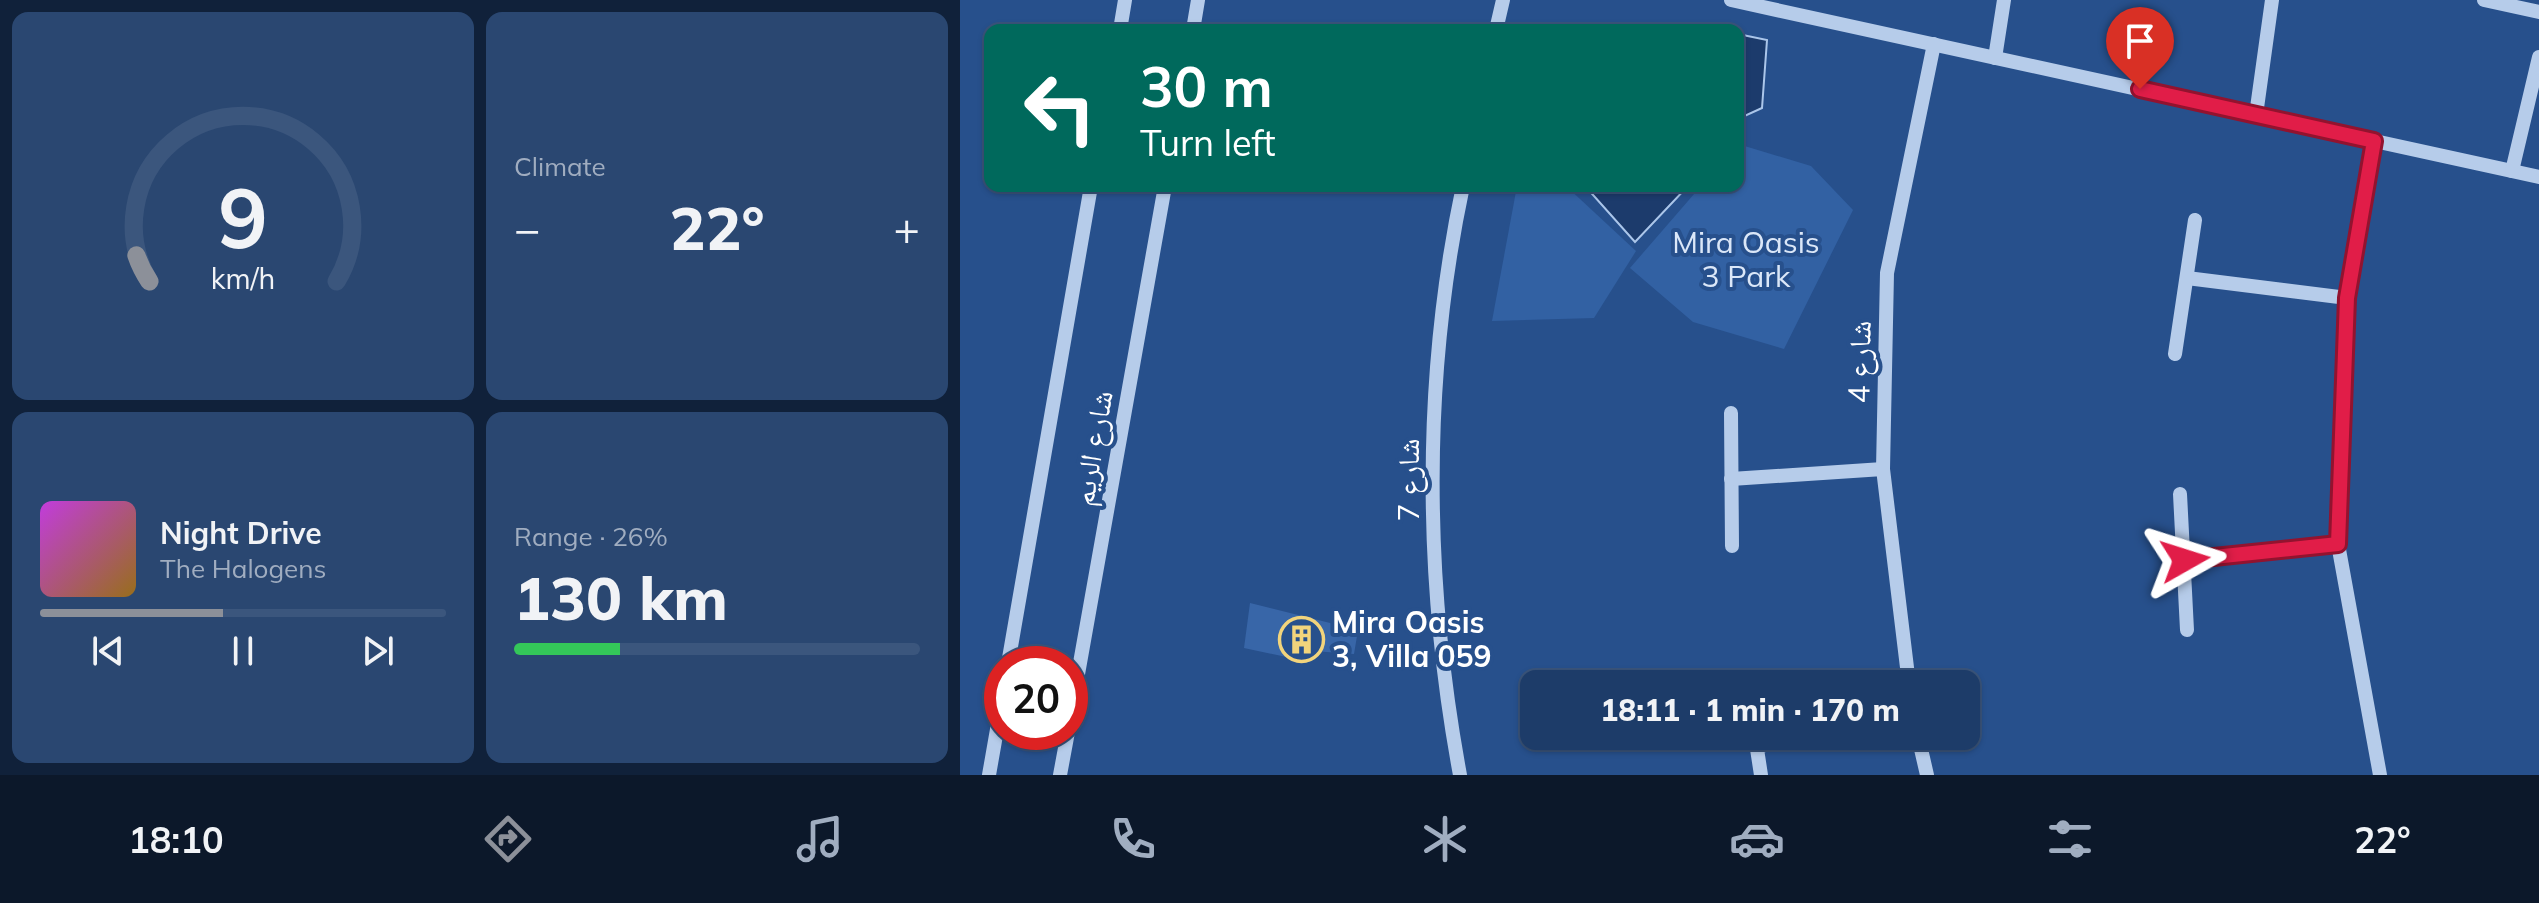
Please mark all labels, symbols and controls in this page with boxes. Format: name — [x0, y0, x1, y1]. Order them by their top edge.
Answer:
pin — [2106, 7, 2174, 89]
icon: arrive — [2118, 19, 2162, 63]
text: 30 m — [1140, 51, 1273, 121]
icon: left — [1008, 56, 1112, 160]
text: Turn left — [1140, 120, 1276, 165]
text: Climate — [514, 150, 606, 183]
text: 9 — [218, 163, 268, 268]
text: 22° — [669, 190, 765, 265]
text: − — [514, 201, 540, 256]
text: + — [894, 201, 920, 256]
park label: Mira Oasis 3 Park — [1672, 223, 1820, 295]
text: km/h — [211, 260, 275, 296]
street label: شارع 4 — [1839, 320, 1880, 404]
street label: شارع الريم — [1063, 387, 1123, 509]
street label: شارع 7 — [1389, 439, 1428, 521]
text: Night Drive — [160, 514, 322, 552]
position arrow — [2143, 518, 2227, 602]
text: Range · 26% — [514, 520, 668, 553]
text: The Halogens — [160, 552, 326, 585]
text: 130 km — [514, 560, 728, 635]
place label: Mira Oasis 3, Villa 059 — [1332, 603, 1492, 675]
building icon: Mira Oasis 3, Villa 059 — [1277, 615, 1325, 663]
icon: previous — [86, 629, 130, 673]
icon: pause — [221, 629, 265, 673]
icon: next — [356, 629, 400, 673]
speed limit sign: 20 — [984, 646, 1088, 750]
text: 18:11 · 1 min · 170 m — [1600, 691, 1900, 729]
icon: directions — [480, 811, 536, 867]
icon: music — [792, 811, 848, 867]
icon: phone — [1105, 811, 1161, 867]
icon: climate — [1417, 811, 1473, 867]
icon: car — [1729, 811, 1785, 867]
icon: filters — [2042, 811, 2098, 867]
text: 18:10 — [128, 817, 224, 862]
text: 22° — [2354, 817, 2411, 862]

